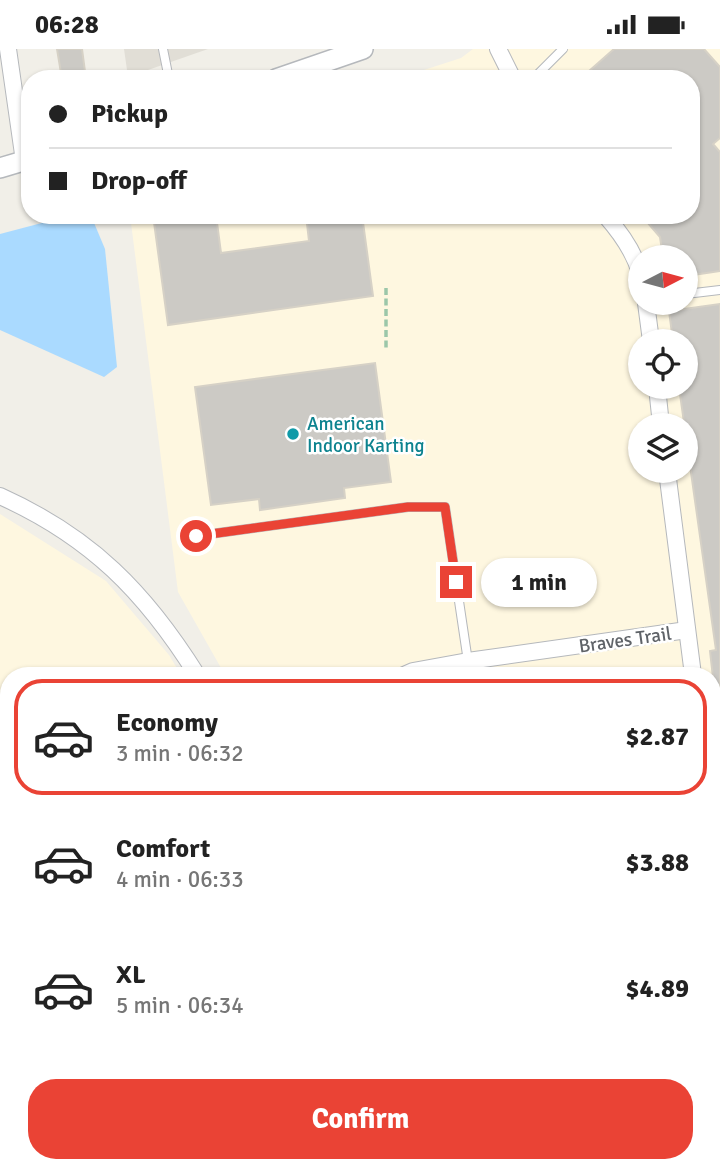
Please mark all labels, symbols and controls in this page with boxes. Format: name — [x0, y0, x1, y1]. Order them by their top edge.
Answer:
text: 06:28 — [35, 9, 99, 41]
text: Pickup — [91, 98, 168, 130]
text: Drop-off — [91, 165, 187, 197]
north arrow — [628, 245, 698, 315]
map controls — [628, 245, 698, 483]
button: locate — [628, 329, 698, 399]
place label: American Indoor Karting — [307, 412, 425, 458]
button: layers — [628, 413, 698, 483]
marker: American Indoor Karting — [285, 426, 301, 442]
route start — [180, 520, 212, 552]
callout: 1 min — [480, 557, 596, 607]
route end — [440, 566, 472, 598]
text: 1 min — [511, 568, 567, 597]
street label: Braves Trail — [577, 622, 673, 658]
icon: car — [32, 706, 95, 769]
text: Economy — [116, 707, 218, 739]
text: $2.87 — [625, 721, 689, 753]
text: 3 min · 06:32 — [116, 739, 244, 768]
icon: car — [32, 832, 95, 895]
text: Comfort — [116, 833, 210, 865]
text: $3.88 — [625, 847, 689, 879]
text: 4 min · 06:33 — [116, 865, 244, 894]
icon: car — [32, 958, 95, 1021]
text: XL — [116, 959, 146, 991]
text: $4.89 — [625, 973, 689, 1005]
text: 5 min · 06:34 — [116, 991, 244, 1020]
button: Confirm — [28, 1079, 693, 1159]

